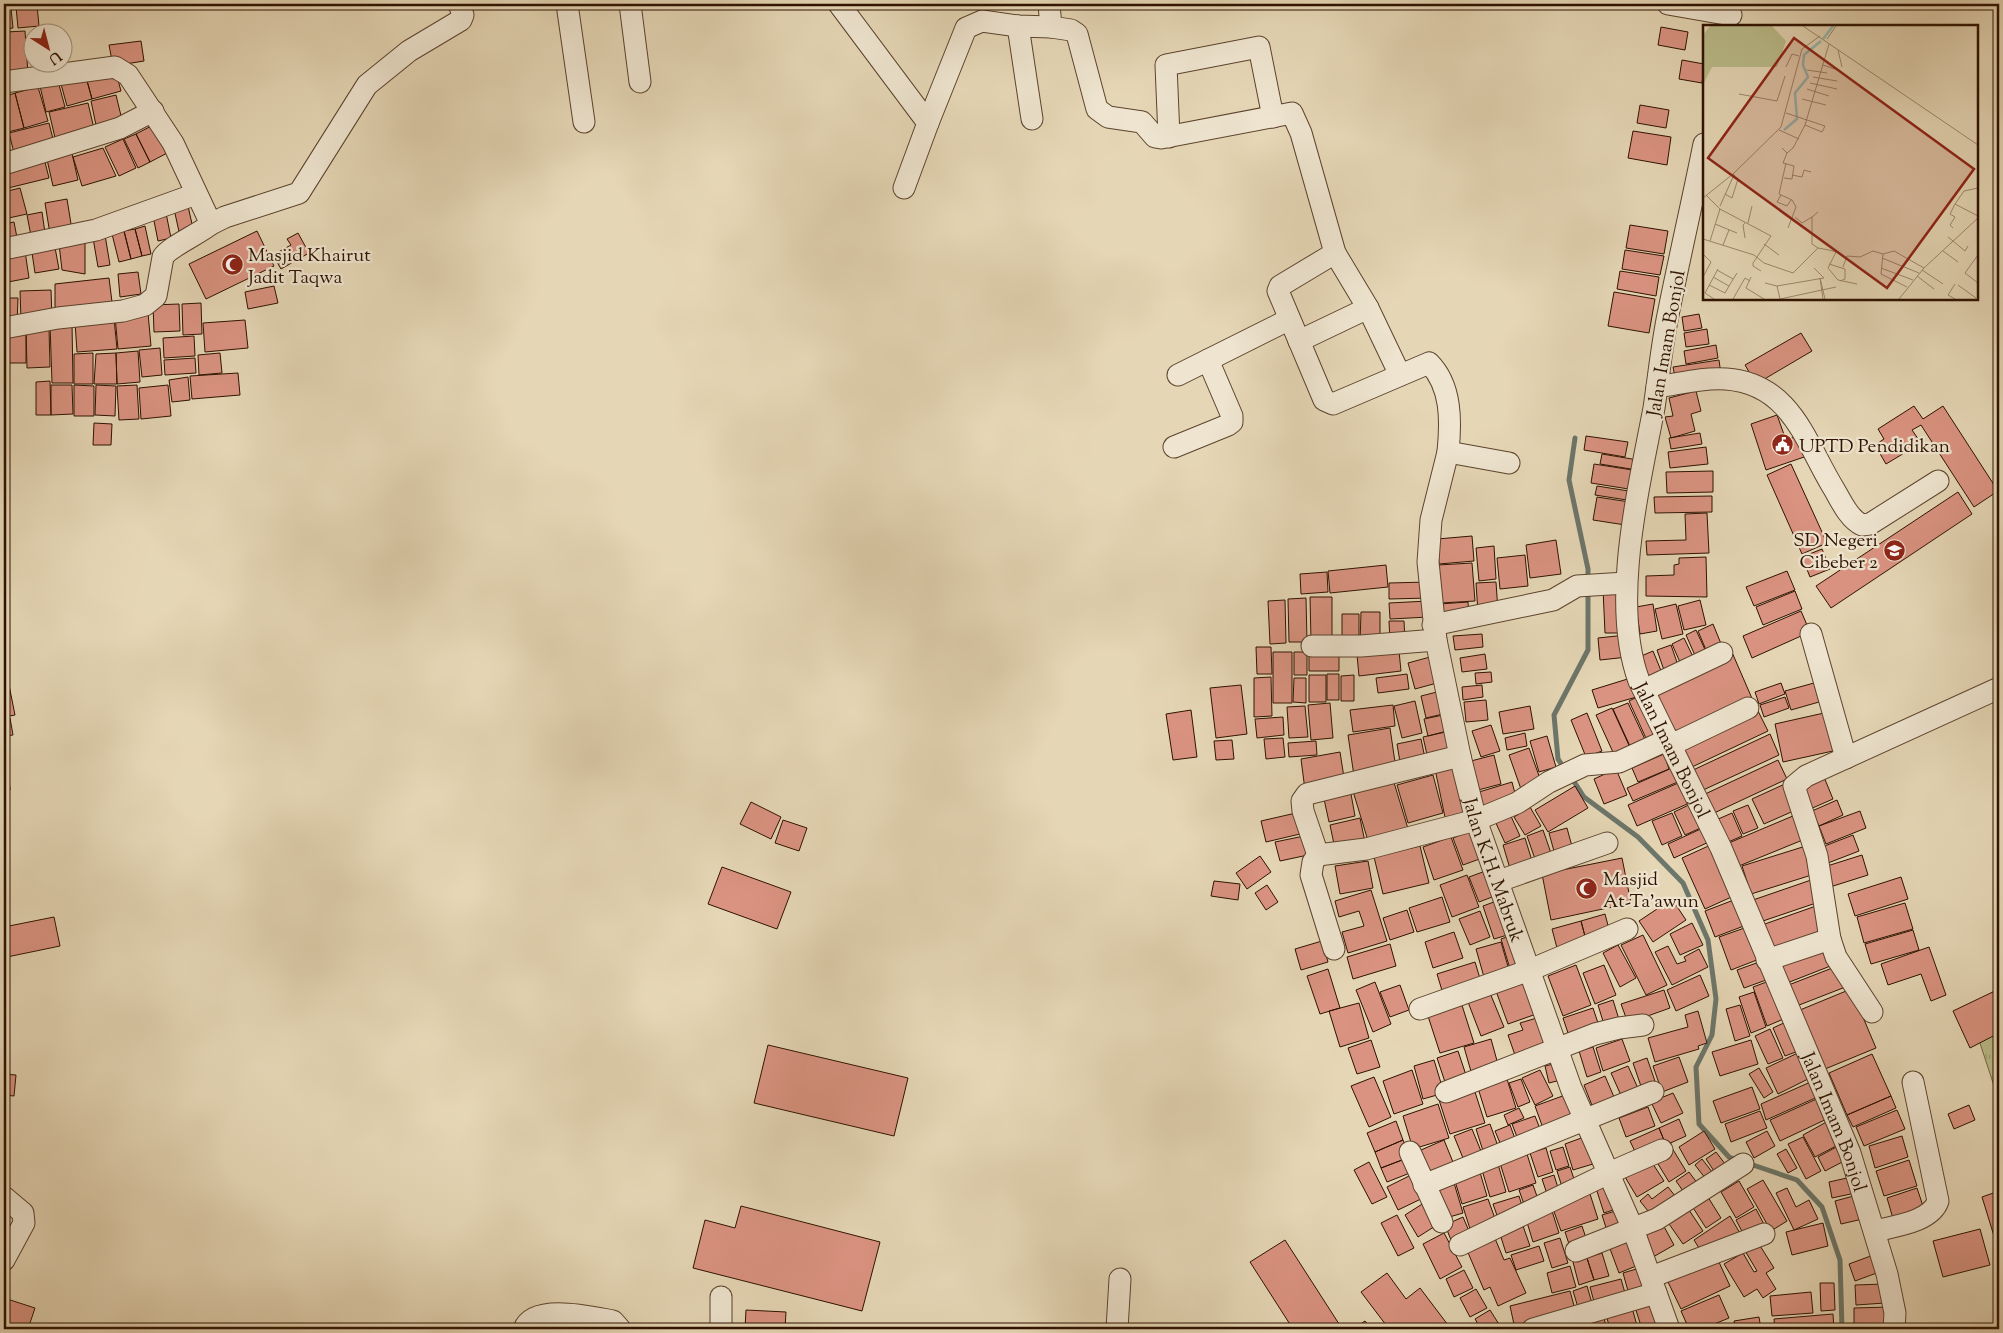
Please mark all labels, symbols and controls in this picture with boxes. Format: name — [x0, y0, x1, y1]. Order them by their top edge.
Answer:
north arrow — [22, 22, 72, 72]
inset map — [1703, 25, 1978, 300]
text: U — [43, 45, 65, 69]
place label: Masjid Khairut Jadit Taqwa — [247, 243, 371, 292]
mosque icon: Masjid Khairut Jadit Taqwa — [220, 253, 244, 277]
street label: Jalan Imam Bonjol — [1641, 268, 1694, 420]
public building icon: UPTD Pendidikan — [1771, 433, 1795, 457]
place label: UPTD Pendidikan — [1799, 434, 1950, 461]
place label: SD Negeri Cibeber 2 — [1793, 528, 1878, 577]
school or university icon: SD Negeri Cibeber 2 — [1882, 538, 1906, 562]
street label: Jalan Imam Bonjol — [1625, 677, 1715, 823]
street label: Jalan K.H. Mabruk — [1455, 795, 1530, 947]
place label: Masjid At-Ta'awun — [1603, 867, 1699, 916]
mosque icon: Masjid At-Ta'awun — [1575, 877, 1599, 901]
street label: Jalan Imam Bonjol — [1792, 1048, 1872, 1196]

